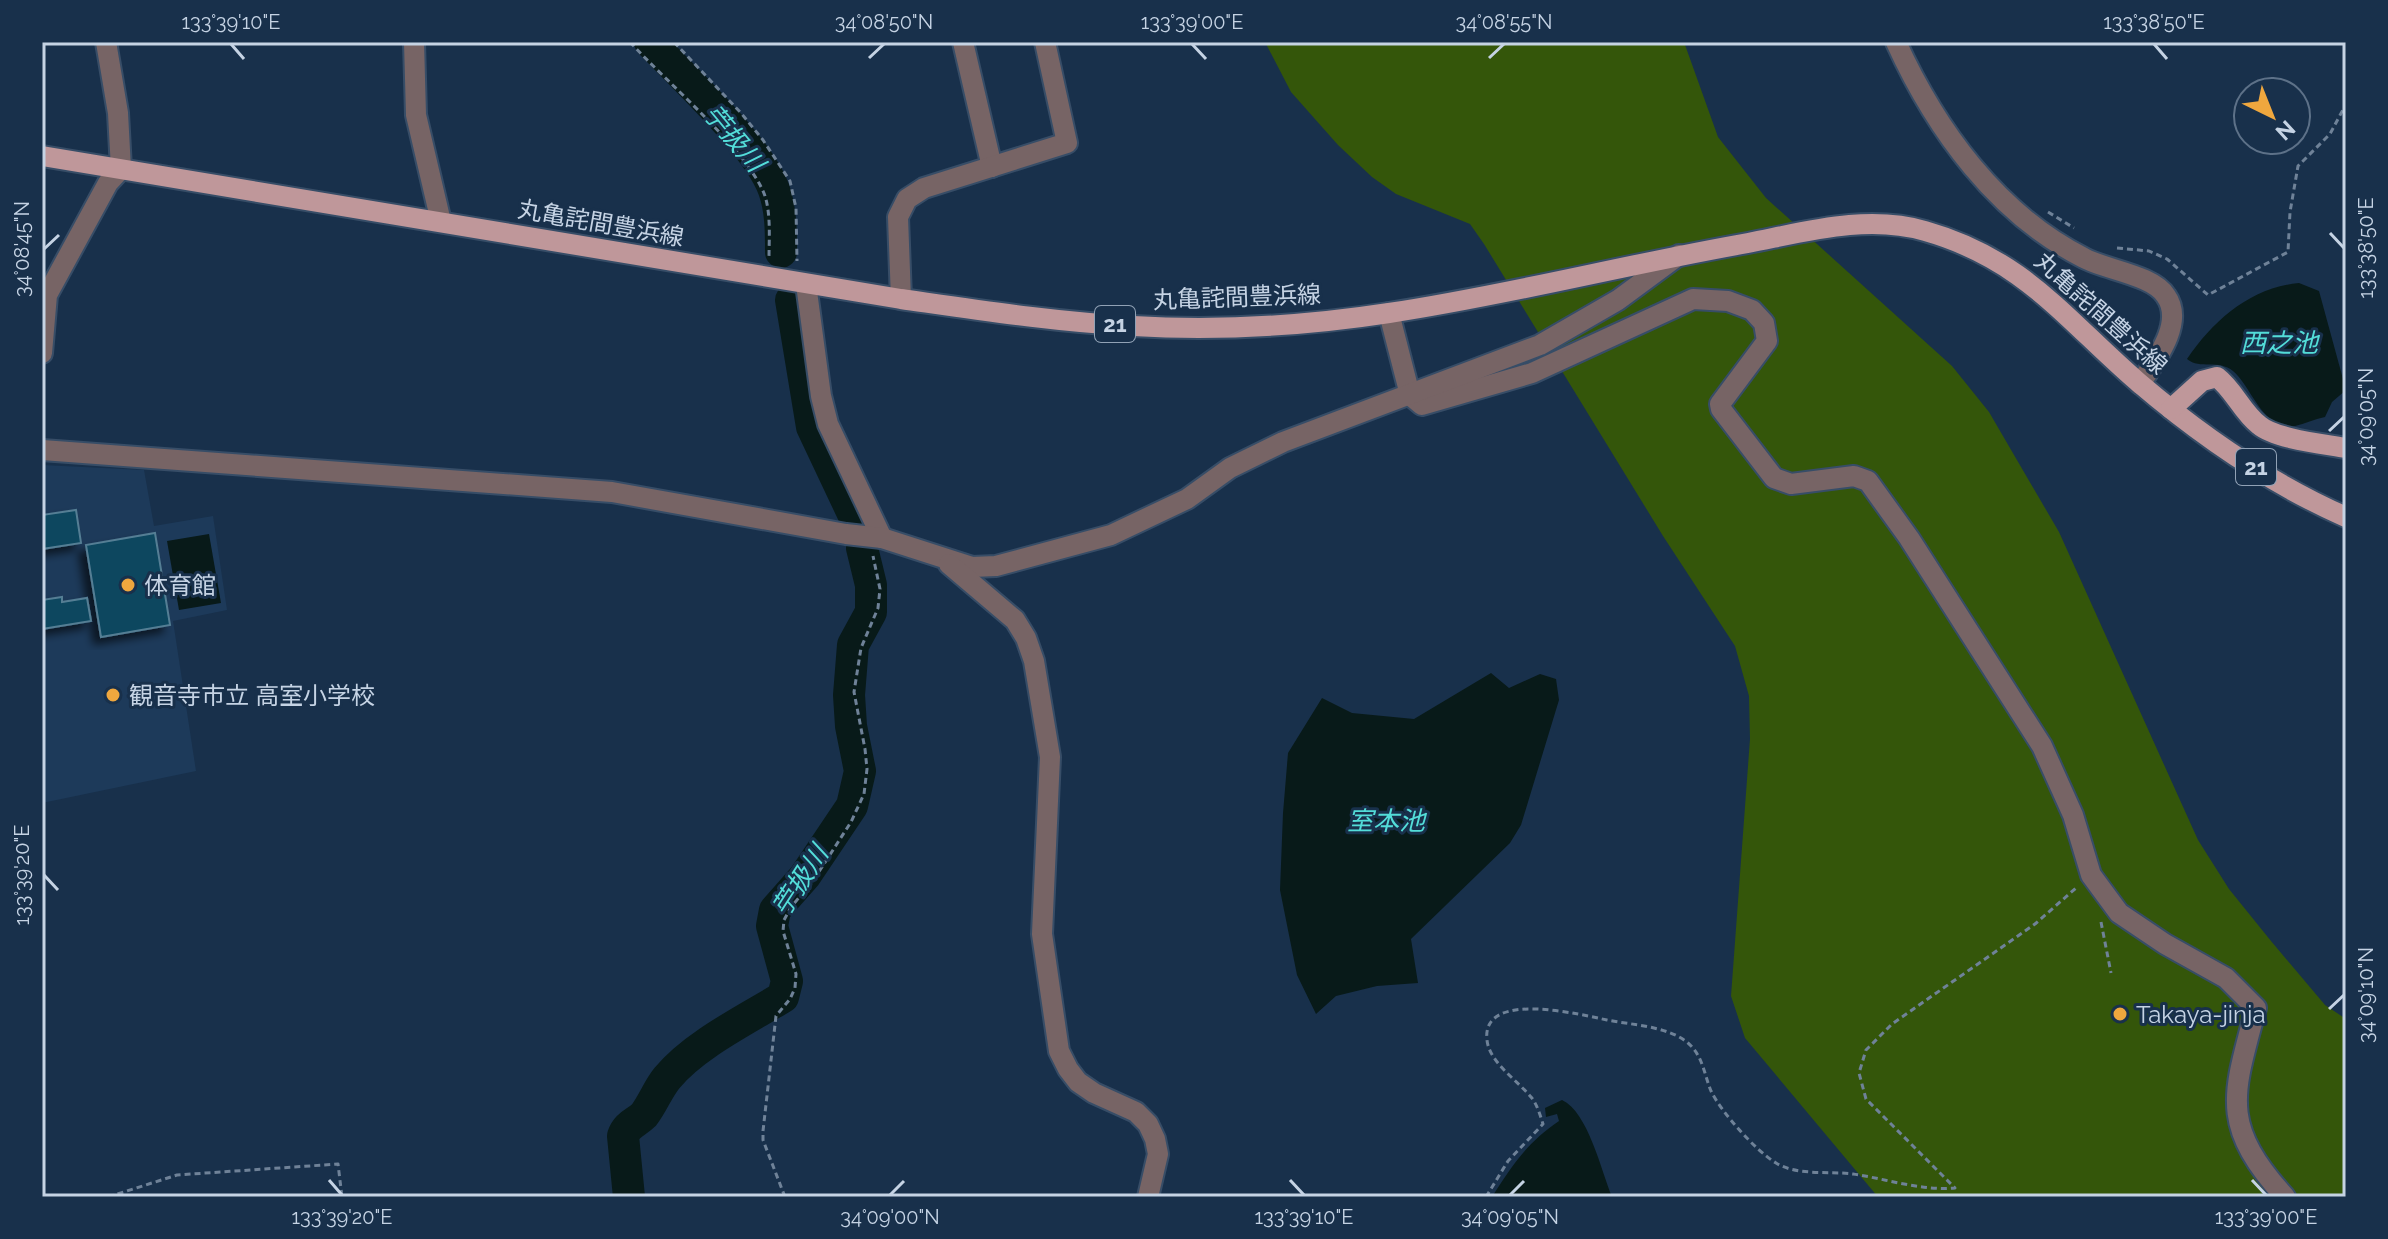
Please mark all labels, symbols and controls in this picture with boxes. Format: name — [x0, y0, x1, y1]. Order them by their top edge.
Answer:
text: 133°39'10"E — [181, 10, 281, 34]
text: 34°08'50"N — [835, 10, 933, 34]
text: 133°39'00"E — [1141, 10, 1243, 34]
text: 34°08'55"N — [1455, 10, 1553, 34]
text: 133°38'50"E — [2103, 10, 2205, 34]
north arrow — [2232, 76, 2312, 156]
water label: 苧扱川 — [697, 98, 772, 180]
text: N — [2271, 115, 2301, 146]
street label: 丸亀詫間豊浜線 — [516, 194, 686, 252]
text: 133°38'50"E — [2354, 197, 2378, 299]
text: 34°08'45"N — [10, 201, 34, 297]
street label: 丸亀詫間豊浜線 — [2029, 246, 2173, 380]
street label: 丸亀詫間豊浜線 — [1153, 280, 1321, 314]
road number: 21 — [1095, 306, 1135, 342]
water label: 西之池 — [2240, 328, 2321, 358]
text: 34°09'05"N — [2354, 368, 2378, 466]
road number: 21 — [2236, 449, 2276, 485]
place label: 体育館 — [144, 571, 216, 600]
marker: 体育館 — [119, 576, 137, 594]
place label: 観音寺市立 高室小学校 — [129, 681, 375, 710]
marker: 観音寺市立 高室小学校 — [104, 686, 122, 704]
water label: 室本池 — [1347, 806, 1428, 836]
text: 133°39'20"E — [10, 825, 34, 925]
water label: 苧扱川 — [766, 838, 835, 922]
text: 34°09'10"N — [2354, 947, 2378, 1043]
place label: Takaya-jinja — [2136, 1000, 2266, 1029]
marker: Takaya-jinja — [2111, 1005, 2129, 1023]
text: 133°39'20"E — [292, 1205, 392, 1229]
text: 34°09'00"N — [840, 1205, 940, 1229]
text: 133°39'10"E — [1254, 1205, 1354, 1229]
text: 34°09'05"N — [1461, 1205, 1559, 1229]
text: 133°39'00"E — [2215, 1205, 2317, 1229]

